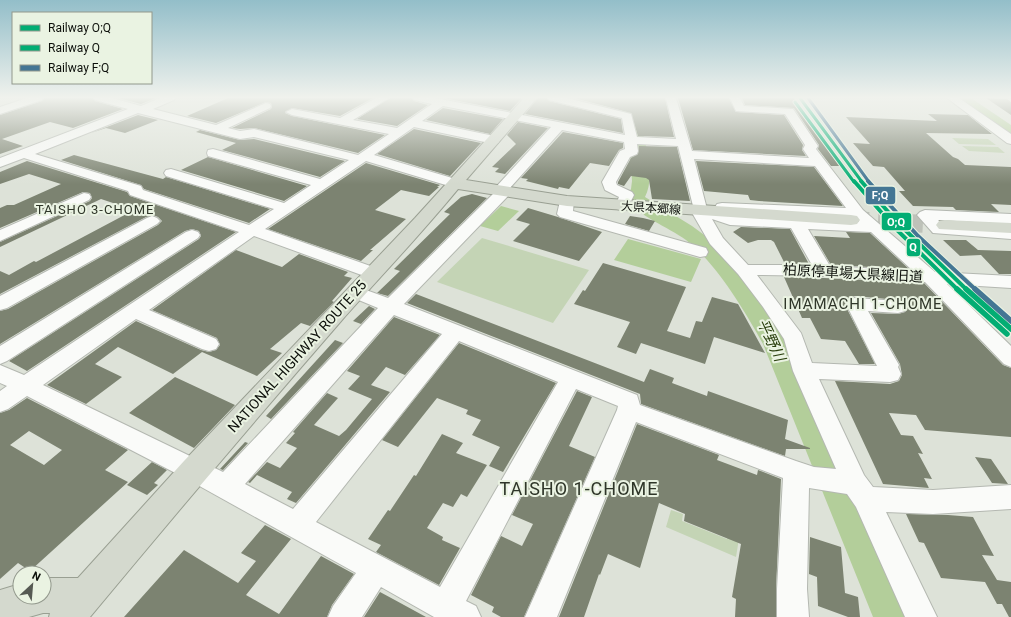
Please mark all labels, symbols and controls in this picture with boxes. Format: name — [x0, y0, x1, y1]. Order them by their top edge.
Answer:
legend — [12, 12, 152, 84]
text: Railway O;Q — [48, 21, 111, 35]
text: Railway Q — [48, 41, 100, 55]
text: Railway F;Q — [48, 61, 109, 75]
line badge: F;Q — [865, 186, 896, 205]
text: F;Q — [872, 189, 889, 202]
street label: 大県本郷線 — [621, 199, 681, 217]
district label: TAISHO 3-CHOME — [36, 202, 154, 217]
line badge: O;Q — [881, 212, 912, 231]
text: O;Q — [887, 216, 905, 229]
line badge: Q — [906, 238, 921, 257]
text: Q — [909, 241, 917, 254]
street label: 柏原停車場大県線旧道 — [783, 261, 923, 285]
street label: NATIONAL HIGHWAY ROUTE 25 — [224, 277, 370, 435]
district label: IMAMACHI 1-CHOME — [783, 295, 943, 313]
water label: 平野川 — [753, 316, 790, 366]
district label: TAISHO 1-CHOME — [499, 478, 659, 499]
north arrow — [12, 565, 52, 605]
text: N — [30, 569, 43, 584]

